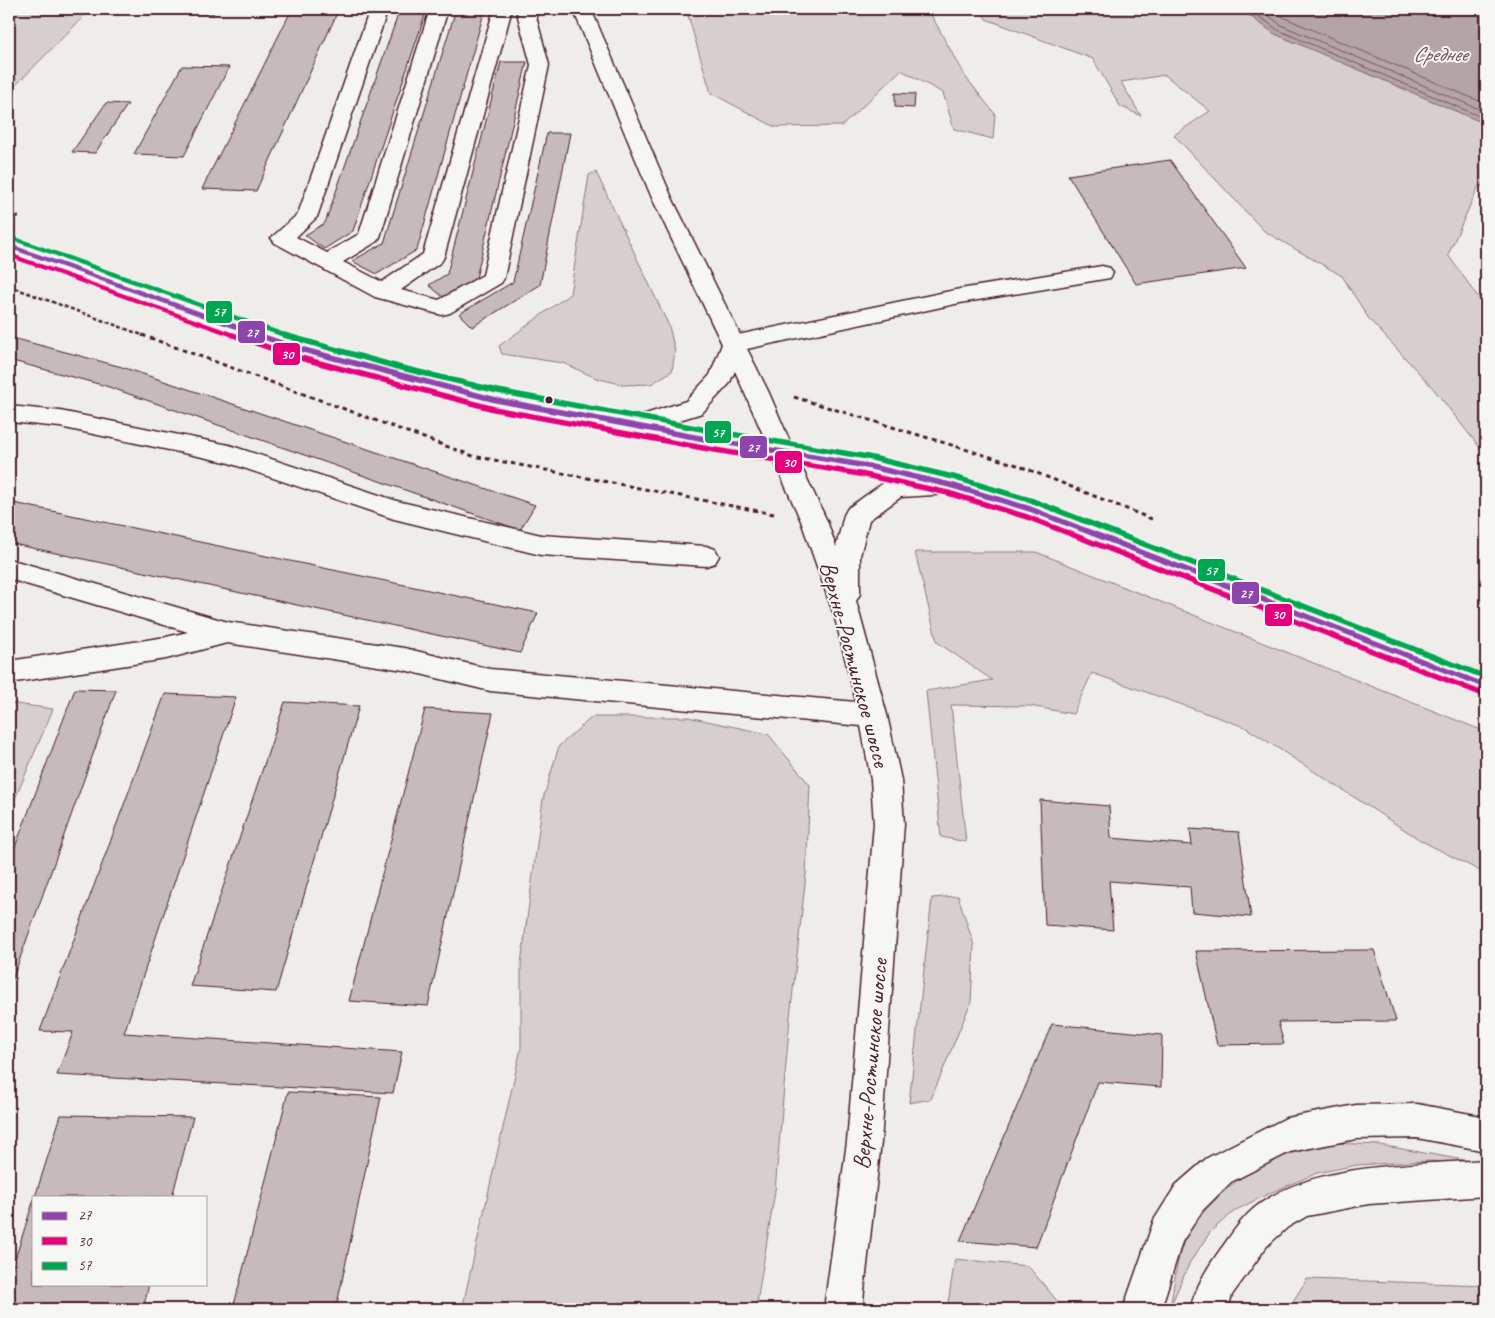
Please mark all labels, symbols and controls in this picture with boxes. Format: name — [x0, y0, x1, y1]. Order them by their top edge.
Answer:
water label: Среднее — [1413, 41, 1470, 67]
line badge: 57 — [205, 300, 233, 324]
text: 57 — [213, 303, 227, 320]
line badge: 27 — [237, 320, 266, 344]
text: 27 — [246, 324, 260, 341]
line badge: 30 — [272, 342, 301, 366]
text: 30 — [281, 346, 295, 363]
unlabelled marker — [544, 395, 554, 405]
line badge: 57 — [704, 420, 732, 444]
text: 57 — [712, 424, 726, 441]
line badge: 27 — [739, 435, 768, 459]
text: 27 — [747, 439, 761, 456]
line badge: 30 — [774, 450, 803, 474]
text: 30 — [783, 454, 797, 471]
street label: Верхне-Ростинское шоссе — [813, 558, 897, 772]
line badge: 57 — [1197, 558, 1226, 582]
text: 57 — [1205, 562, 1219, 579]
line badge: 27 — [1231, 581, 1260, 605]
text: 27 — [1240, 585, 1254, 602]
line badge: 30 — [1264, 603, 1293, 627]
text: 30 — [1272, 606, 1286, 623]
street label: Верхне-Ростинское шоссе — [846, 955, 894, 1171]
legend — [32, 1196, 208, 1286]
text: 27 — [78, 1206, 93, 1225]
text: 30 — [78, 1232, 93, 1251]
text: 57 — [78, 1256, 93, 1275]

